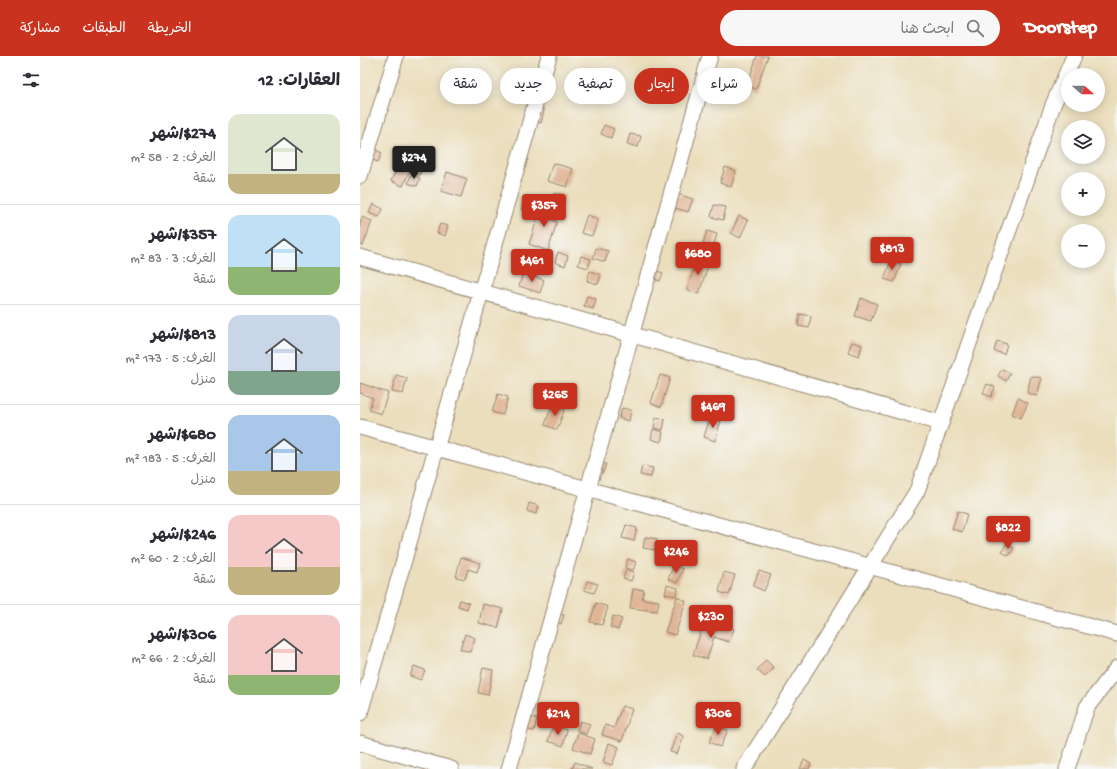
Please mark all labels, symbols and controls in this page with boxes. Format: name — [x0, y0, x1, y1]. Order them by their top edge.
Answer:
search box — [720, 10, 1000, 46]
icon: search — [964, 17, 986, 39]
text: Doorstep — [1024, 17, 1097, 40]
text: مشاركة — [20, 21, 60, 38]
text: الطبقات — [82, 21, 126, 38]
text: الخريطة — [148, 21, 191, 38]
text: ابحث هنا — [901, 21, 954, 39]
chip: شقة — [440, 68, 492, 104]
chip: جديد — [500, 68, 556, 104]
chip: تصفية — [564, 68, 626, 104]
chip: إيجار — [634, 68, 689, 104]
chip: شراء — [697, 68, 752, 104]
north arrow — [1061, 68, 1105, 112]
map controls — [1061, 68, 1105, 268]
icon: filters — [20, 69, 42, 91]
text: العقارات: 12 — [258, 72, 340, 92]
button: layers — [1061, 120, 1105, 164]
text: $274/شهر — [151, 125, 216, 145]
icon: home — [260, 130, 308, 178]
pin: $274 — [390, 146, 438, 180]
text: الغرف: 2 · 58 m² — [131, 151, 216, 166]
text: $274 — [401, 151, 427, 166]
text: شقة — [193, 172, 216, 187]
button: + — [1061, 172, 1105, 216]
pin: $357 — [520, 194, 568, 228]
text: $357 — [531, 199, 557, 214]
button: − — [1061, 224, 1105, 268]
text: $357/شهر — [149, 226, 216, 246]
icon: home — [260, 231, 308, 279]
pin: $813 — [868, 237, 916, 271]
pin: $680 — [674, 242, 722, 276]
text: $813 — [880, 242, 904, 257]
text: $680 — [685, 247, 711, 262]
pin: $461 — [508, 249, 556, 283]
text: الغرف: 3 · 83 m² — [131, 252, 216, 267]
text: $461 — [520, 254, 544, 269]
text: شقة — [193, 273, 216, 288]
text: $813/شهر — [151, 326, 216, 346]
icon: home — [260, 331, 308, 379]
text: الغرف: 5 · 173 m² — [126, 352, 216, 367]
text: منزل — [190, 373, 216, 388]
pin: $265 — [531, 383, 579, 417]
text: $265 — [542, 388, 568, 403]
pin: $469 — [689, 395, 737, 429]
text: $469 — [700, 400, 726, 415]
text: $680/شهر — [148, 426, 216, 446]
icon: home — [260, 431, 308, 479]
text: الغرف: 5 · 183 m² — [125, 452, 216, 467]
text: منزل — [190, 473, 216, 488]
pin: $822 — [984, 516, 1032, 550]
text: $822 — [995, 521, 1021, 536]
text: $246/شهر — [151, 526, 216, 546]
icon: home — [260, 531, 308, 579]
pin: $246 — [652, 540, 700, 574]
text: $246 — [664, 545, 688, 560]
text: الغرف: 2 · 60 m² — [131, 552, 216, 567]
text: شقة — [193, 573, 216, 588]
pin: $230 — [687, 605, 735, 639]
text: $230 — [698, 610, 724, 625]
text: $306/شهر — [149, 626, 216, 646]
icon: home — [260, 631, 308, 679]
text: الغرف: 2 · 66 m² — [132, 652, 216, 667]
text: شقة — [193, 673, 216, 688]
pin: $214 — [534, 702, 582, 736]
pin: $306 — [694, 702, 742, 736]
text: $214 — [546, 707, 570, 722]
text: $306 — [705, 707, 731, 722]

